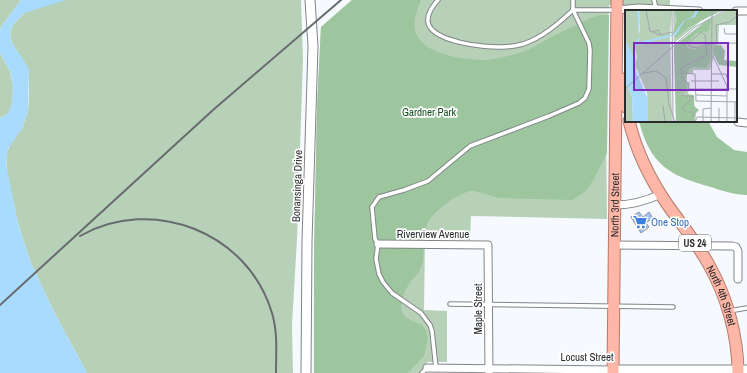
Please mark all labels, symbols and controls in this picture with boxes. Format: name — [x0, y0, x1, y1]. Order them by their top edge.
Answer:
inset map — [625, 10, 737, 122]
park label: Gardner Park — [402, 105, 457, 119]
street label: Bonansinga Drive — [289, 150, 305, 222]
street label: North 3rd Street — [607, 172, 622, 237]
supermarket icon: One Stop — [632, 214, 648, 230]
place label: One Stop — [651, 215, 689, 229]
street label: Riverview Avenue — [397, 227, 469, 241]
road number: US 24 — [679, 235, 711, 251]
street label: North 4th Street — [703, 263, 739, 328]
street label: Maple Street — [471, 283, 485, 335]
street label: Locust Street — [560, 350, 614, 364]

